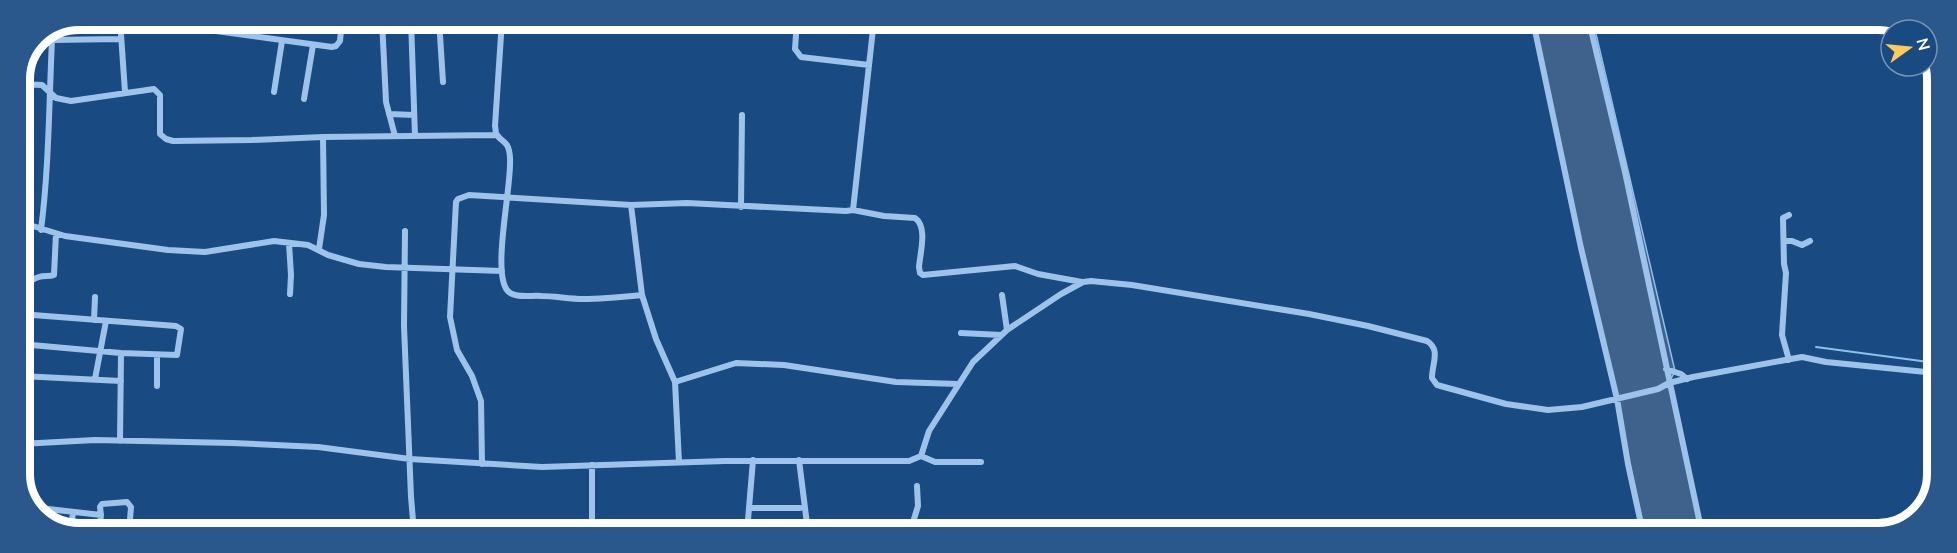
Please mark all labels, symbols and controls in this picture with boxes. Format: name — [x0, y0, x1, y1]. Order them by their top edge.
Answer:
north arrow — [1879, 18, 1939, 78]
text: N — [1910, 36, 1935, 53]

